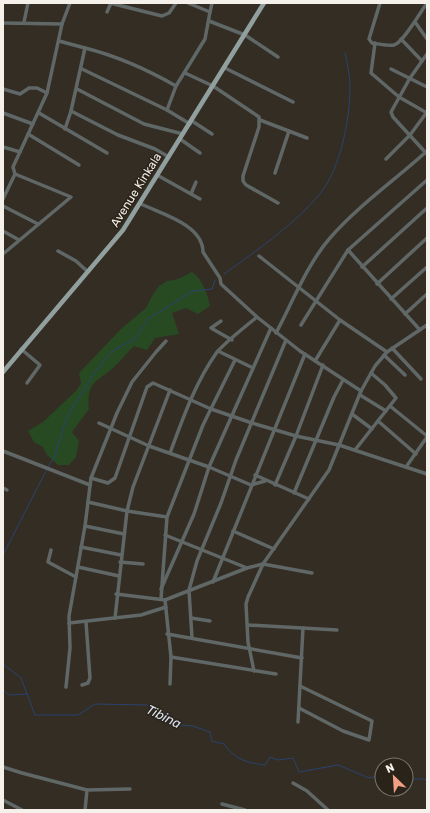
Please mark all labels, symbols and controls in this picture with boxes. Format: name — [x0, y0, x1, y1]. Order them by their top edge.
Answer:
street label: Avenue Kinkala — [108, 150, 164, 230]
water label: Tibina — [144, 702, 184, 731]
north arrow — [374, 757, 414, 797]
text: N — [384, 761, 396, 776]

